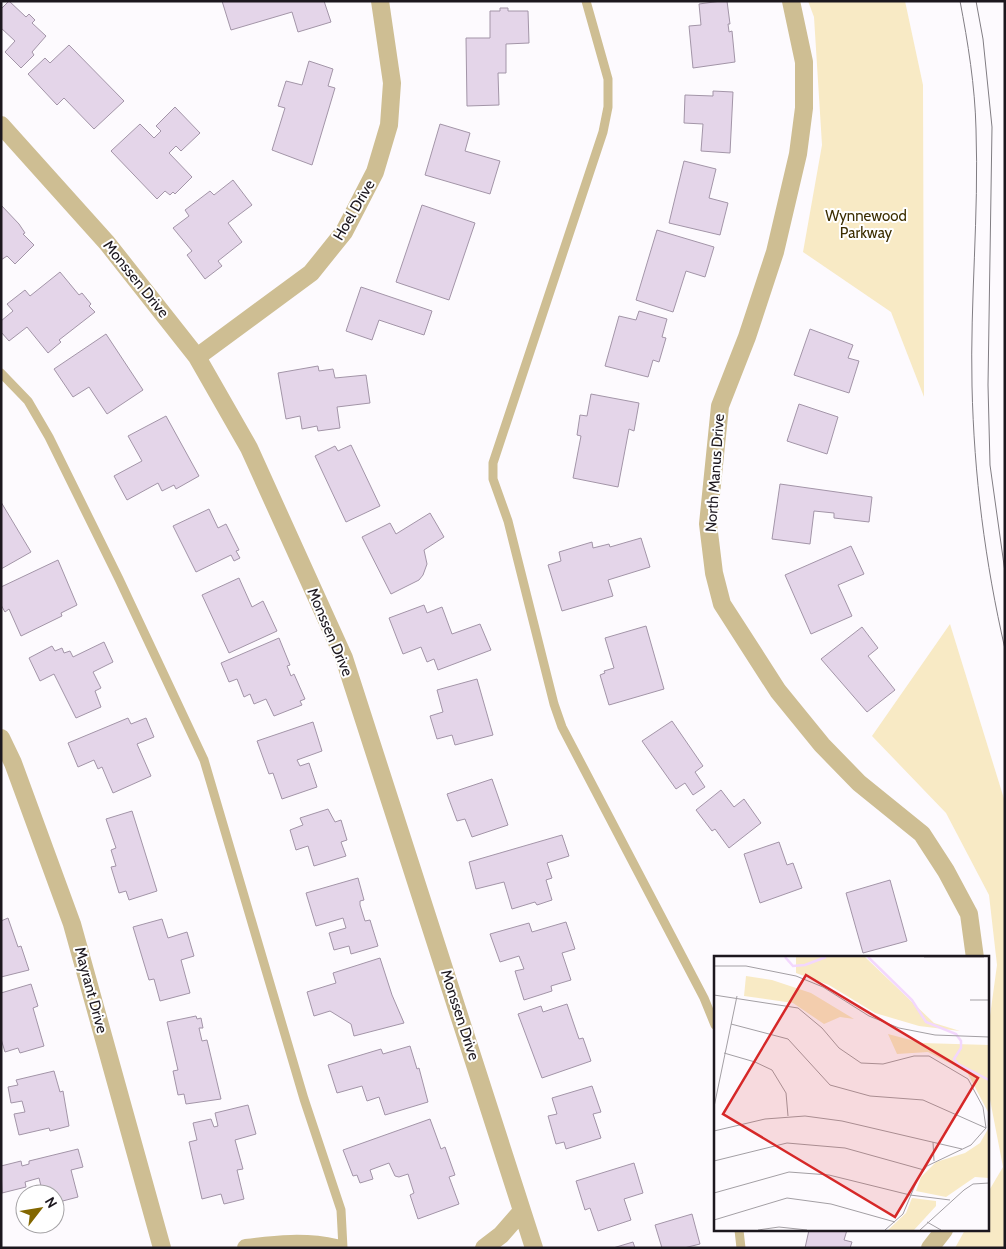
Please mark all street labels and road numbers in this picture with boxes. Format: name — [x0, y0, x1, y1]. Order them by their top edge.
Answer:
street label: Hoel Drive — [329, 176, 379, 243]
street label: Monssen Drive — [99, 237, 173, 321]
street label: North Manus Drive — [702, 413, 728, 533]
street label: Monssen Drive — [303, 585, 357, 679]
street label: Mayrant Drive — [71, 945, 111, 1035]
street label: Monssen Drive — [437, 967, 483, 1063]

